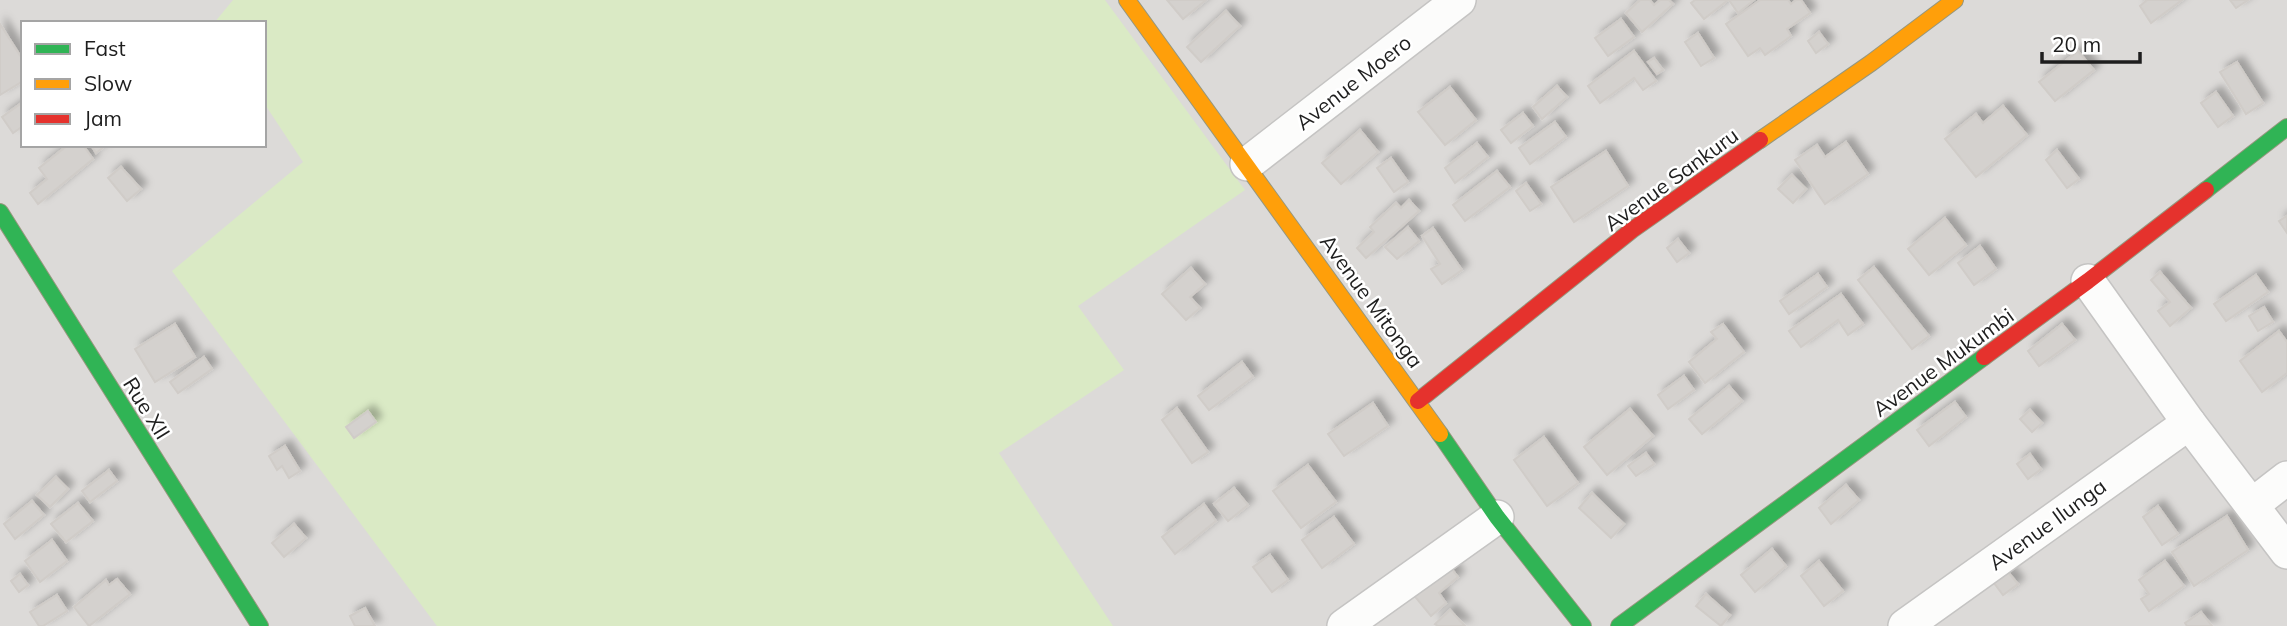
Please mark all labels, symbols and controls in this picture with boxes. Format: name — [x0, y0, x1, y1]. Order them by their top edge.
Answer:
legend — [21, 21, 266, 147]
scale bar — [2042, 21, 2140, 65]
street label: Avenue Moero — [1290, 29, 1416, 135]
text: 20 m — [2052, 31, 2101, 57]
text: Fast — [84, 35, 126, 61]
text: Slow — [84, 70, 132, 96]
text: Jam — [84, 105, 122, 131]
street label: Avenue Sankuru — [1599, 122, 1743, 236]
street label: Avenue Mitonga — [1315, 229, 1429, 373]
street label: Avenue Mukumbi — [1868, 302, 2018, 422]
street label: Rue XII — [118, 372, 176, 444]
street label: Avenue Ilunga — [1983, 473, 2111, 575]

